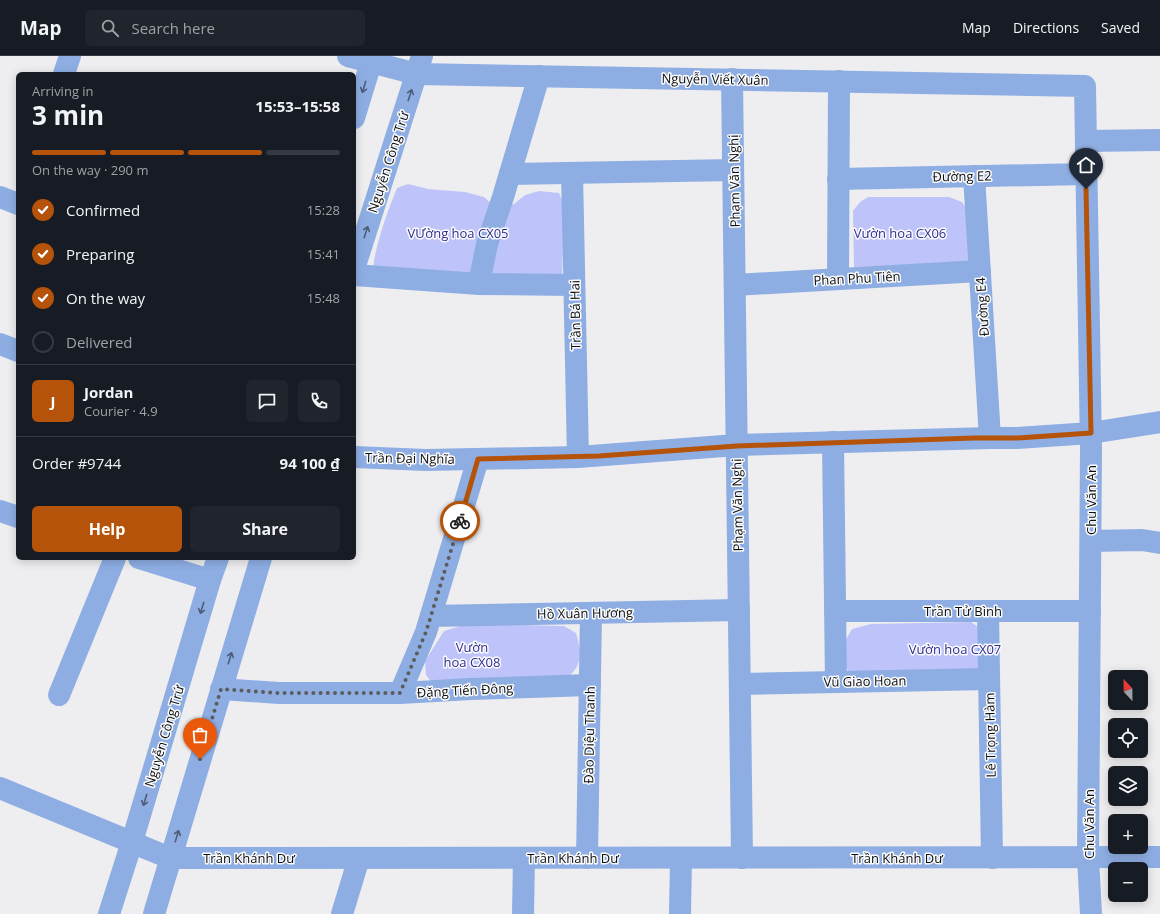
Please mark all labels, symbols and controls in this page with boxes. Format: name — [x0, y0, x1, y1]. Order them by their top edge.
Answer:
search box — [85, 10, 365, 46]
text: Map — [20, 15, 61, 41]
icon: search — [99, 17, 121, 39]
text: Search here — [131, 18, 215, 38]
text: Map — [962, 18, 991, 37]
text: Directions — [1013, 18, 1079, 37]
text: Saved — [1101, 18, 1140, 37]
street label: Nguyễn Viết Xuân — [661, 69, 769, 89]
one-way arrow — [359, 80, 367, 92]
text: Arriving in — [32, 82, 94, 100]
one-way arrow — [407, 89, 415, 101]
text: 15:53–15:58 — [255, 96, 340, 116]
text: 3 min — [32, 97, 104, 133]
street label: Nguyễn Công Trứ — [363, 108, 413, 215]
street label: Phạm Văn Nghị — [724, 134, 744, 228]
pin — [1069, 148, 1103, 189]
icon: home — [1075, 154, 1097, 176]
text: On the way · 290 m — [32, 161, 148, 179]
street label: Đường E2 — [932, 166, 992, 186]
icon: check — [32, 199, 54, 221]
text: Confirmed — [66, 200, 140, 220]
text: 15:28 — [307, 201, 340, 219]
park label: VƯờng hoa CX05 — [407, 224, 509, 242]
park label: Vườn hoa CX06 — [854, 224, 946, 242]
one-way arrow — [363, 225, 370, 238]
icon: check — [32, 243, 54, 265]
text: Preparing — [66, 244, 134, 264]
text: 15:41 — [307, 245, 340, 263]
street label: Phan Phu Tiên — [813, 267, 901, 289]
street label: Đường E4 — [971, 276, 993, 337]
street label: Trần Bá Hai — [565, 280, 585, 350]
icon: check — [32, 287, 54, 309]
text: On the way — [66, 288, 145, 308]
text: 15:48 — [307, 289, 340, 307]
text: Delivered — [66, 332, 133, 352]
button: chat — [246, 380, 288, 422]
button: phone — [298, 380, 340, 422]
text: Jordan — [84, 382, 133, 402]
text: J — [51, 391, 55, 411]
text: Courier · 4.9 — [84, 402, 158, 420]
street label: Trần Đại Nghĩa — [365, 448, 455, 468]
text: Order #9744 — [32, 453, 121, 473]
text: 94 100 ₫ — [280, 453, 340, 473]
street label: Phạm Văn Nghị — [727, 458, 747, 552]
street label: Chu Văn An — [1082, 465, 1100, 535]
courier — [440, 501, 480, 541]
button: Help — [32, 506, 182, 552]
button: Share — [190, 506, 340, 552]
icon: bike — [449, 510, 471, 532]
one-way arrow — [198, 602, 205, 615]
street label: Trần Tử Bình — [924, 602, 1002, 620]
street label: Hồ Xuân Hương — [537, 603, 633, 623]
park label: Vườn hoa CX08 — [444, 638, 500, 671]
park label: Vườn hoa CX07 — [909, 640, 1001, 658]
one-way arrow — [227, 653, 235, 665]
north arrow — [1108, 670, 1148, 710]
map controls — [1108, 670, 1148, 902]
street label: Vũ Giao Hoan — [823, 671, 907, 691]
street label: Đặng Tiến Đông — [416, 678, 514, 702]
street label: Nguyễn Công Trứ — [140, 682, 188, 789]
street label: Đào Diệu Thanh — [579, 686, 599, 784]
street label: Lê Trọng Hàm — [980, 692, 1000, 778]
pin — [183, 718, 217, 759]
button: locate — [1108, 718, 1148, 758]
icon: bag — [189, 724, 211, 746]
button: layers — [1108, 766, 1148, 806]
street label: Chu Văn An — [1080, 789, 1098, 859]
one-way arrow — [141, 793, 148, 806]
button: + — [1108, 814, 1148, 854]
one-way arrow — [174, 830, 181, 843]
street label: Trần Khánh Dư — [203, 849, 296, 867]
street label: Trần Khánh Dư — [527, 849, 620, 867]
street label: Trần Khánh Dư — [851, 849, 944, 867]
button: − — [1108, 862, 1148, 902]

